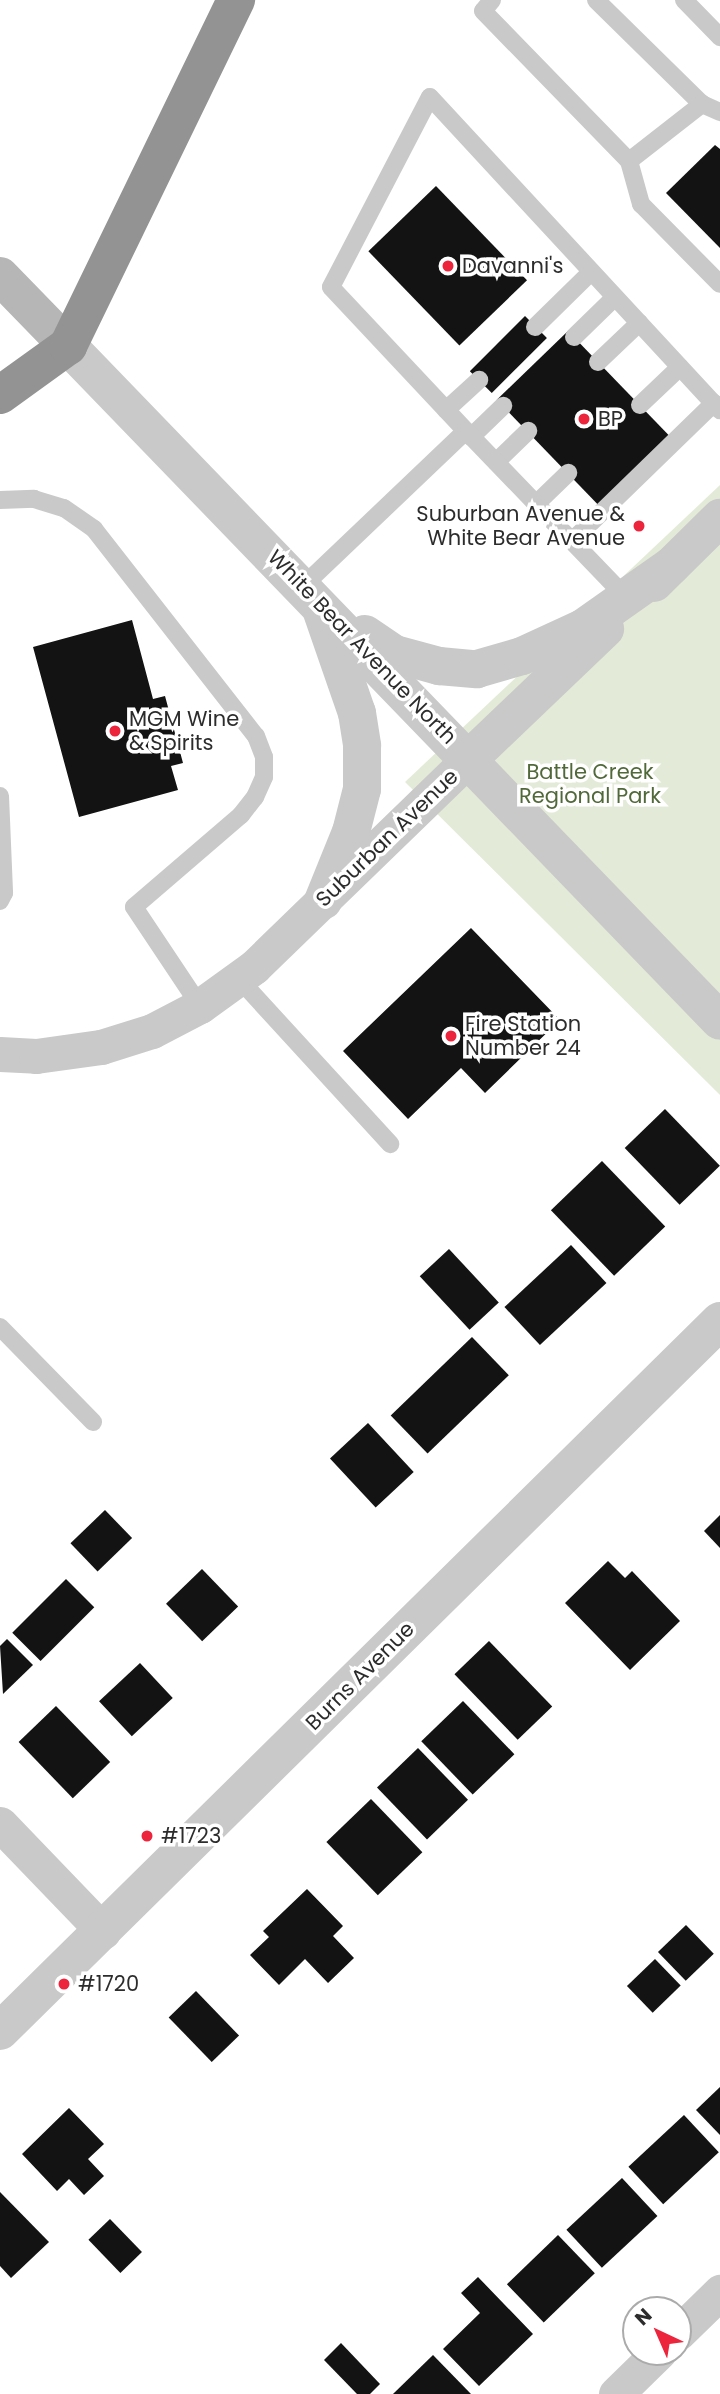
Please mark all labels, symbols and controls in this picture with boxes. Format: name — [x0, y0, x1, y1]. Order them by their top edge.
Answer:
place label: Davanni's — [462, 253, 563, 279]
marker: Davanni's — [440, 258, 456, 274]
place label: BP — [598, 406, 623, 432]
marker: BP — [576, 411, 592, 427]
place label: Suburban Avenue & White Bear Avenue — [416, 501, 625, 551]
marker: Suburban Avenue & White Bear Avenue — [631, 518, 647, 534]
street label: White Bear Avenue North — [262, 545, 462, 749]
place label: MGM Wine & Spirits — [129, 706, 239, 756]
marker: MGM Wine & Spirits — [107, 723, 123, 739]
park label: Battle Creek Regional Park — [519, 759, 661, 809]
street label: Suburban Avenue — [311, 764, 463, 912]
place label: Fire Station Number 24 — [465, 1011, 581, 1061]
marker: Fire Station Number 24 — [443, 1028, 459, 1044]
street label: Burns Avenue — [301, 1617, 419, 1735]
place label: #1723 — [161, 1823, 221, 1849]
marker: #1723 — [139, 1828, 155, 1844]
place label: #1720 — [78, 1971, 139, 1997]
marker: #1720 — [56, 1976, 72, 1992]
north arrow — [622, 2296, 692, 2366]
text: N — [629, 2302, 658, 2332]

